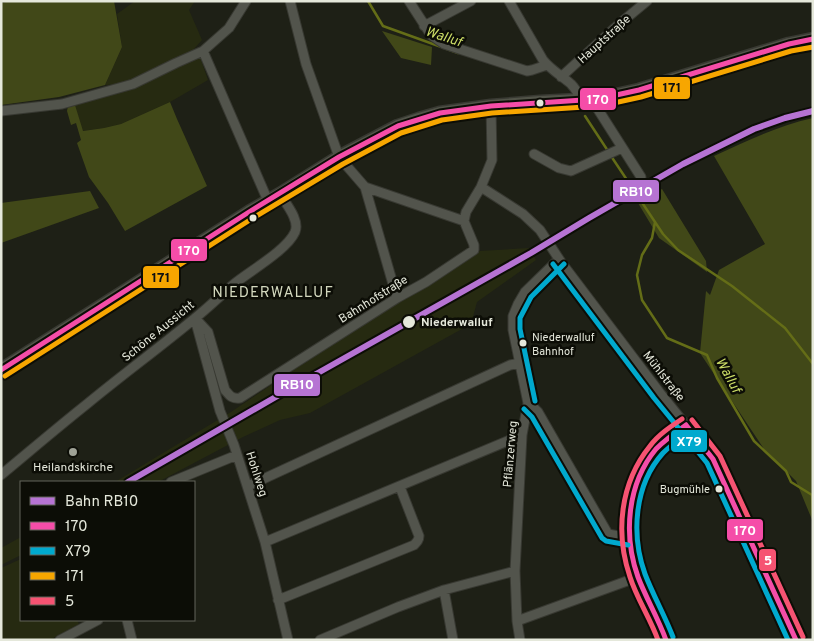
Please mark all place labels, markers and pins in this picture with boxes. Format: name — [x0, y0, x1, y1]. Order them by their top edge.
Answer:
unlabelled marker — [535, 98, 545, 108]
unlabelled marker — [248, 213, 258, 223]
marker: Niederwalluf — [401, 314, 417, 330]
place label: Niederwalluf — [421, 315, 493, 331]
place label: Niederwalluf Bahnhof — [532, 331, 595, 359]
marker: Niederwalluf Bahnhof — [518, 338, 528, 348]
marker: Heilandskirche — [67, 446, 79, 458]
place label: Heilandskirche — [33, 460, 113, 476]
place label: Bugmühle — [660, 483, 710, 497]
marker: Bugmühle — [714, 484, 724, 494]

